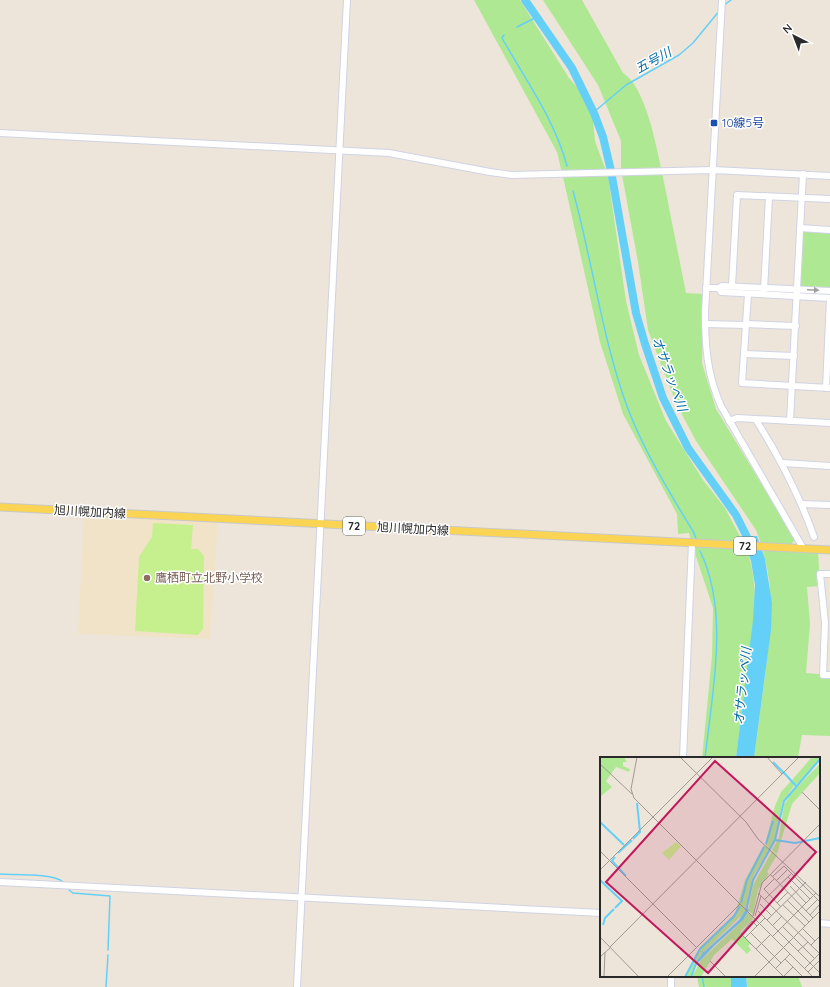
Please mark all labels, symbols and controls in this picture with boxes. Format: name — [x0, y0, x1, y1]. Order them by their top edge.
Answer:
north arrow — [774, 16, 814, 56]
text: N — [780, 21, 795, 36]
water label: 五号川 — [632, 43, 676, 76]
place label: 10線5号 — [722, 115, 764, 130]
marker: 10線5号 — [709, 118, 719, 128]
one-way arrow — [807, 287, 819, 294]
water label: オサラッペ川 — [649, 335, 692, 415]
street label: 旭川幌加内線 — [54, 502, 126, 521]
road number: 72 — [343, 517, 365, 535]
street label: 旭川幌加内線 — [377, 519, 449, 538]
road number: 72 — [734, 537, 756, 555]
place label: 鷹栖町立北野小学校 — [155, 570, 263, 585]
marker: 鷹栖町立北野小学校 — [142, 573, 152, 583]
water label: オサラッペ川 — [730, 644, 754, 726]
inset map — [600, 757, 820, 977]

